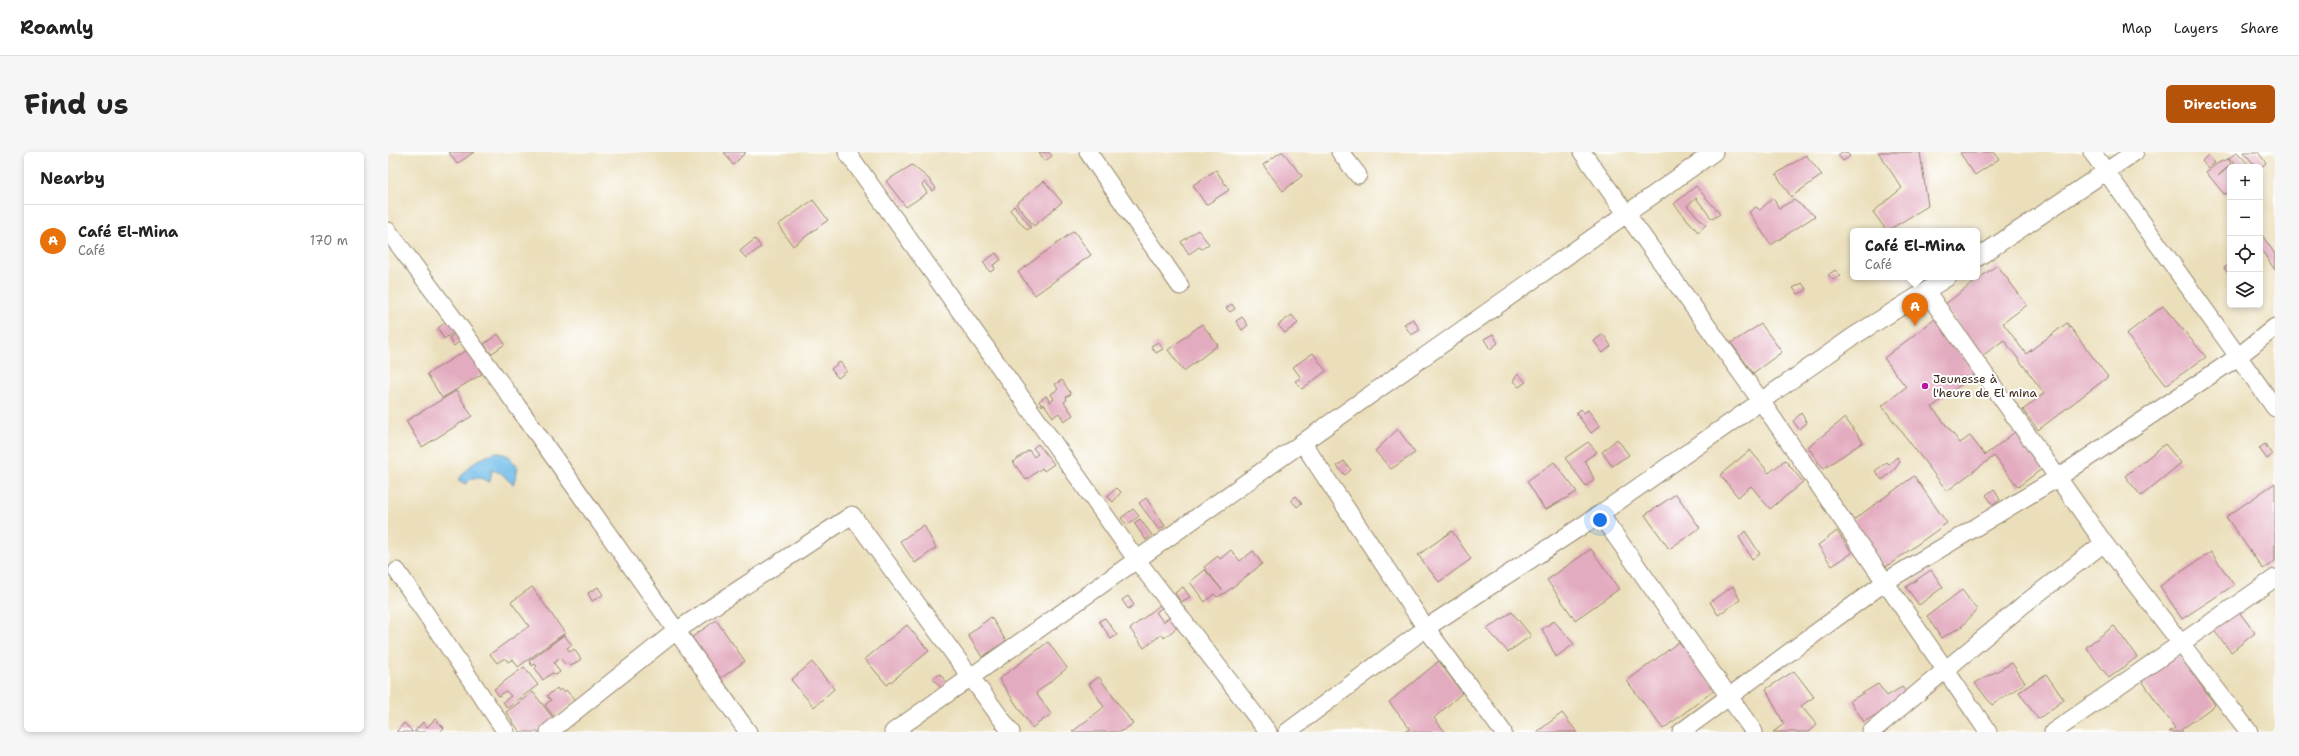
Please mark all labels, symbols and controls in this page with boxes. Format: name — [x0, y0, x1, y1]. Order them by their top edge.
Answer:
text: Roamly — [20, 15, 94, 40]
text: Map — [2122, 19, 2152, 37]
text: Layers — [2174, 19, 2218, 37]
text: Share — [2240, 19, 2279, 37]
text: Find us — [24, 85, 129, 123]
button: Directions — [2166, 85, 2275, 123]
map controls — [2227, 164, 2263, 308]
button: + — [2227, 164, 2263, 200]
text: Nearby — [40, 167, 105, 189]
button: − — [2227, 200, 2263, 236]
text: Café El-Mina — [78, 222, 178, 242]
popup — [1850, 228, 1980, 280]
text: A — [48, 232, 58, 249]
text: 170 m — [310, 232, 348, 249]
text: Café El-Mina — [1865, 236, 1965, 256]
button: locate — [2227, 236, 2263, 272]
text: Café — [78, 242, 105, 259]
text: Café — [1865, 256, 1892, 273]
button: layers — [2227, 272, 2263, 308]
pin: A — [1902, 293, 1928, 326]
place label: Jeunesse à l'heure de El mina — [1933, 371, 2037, 401]
marker: Jeunesse à l'heure de El mina — [1920, 381, 1930, 391]
your location — [1590, 510, 1610, 530]

